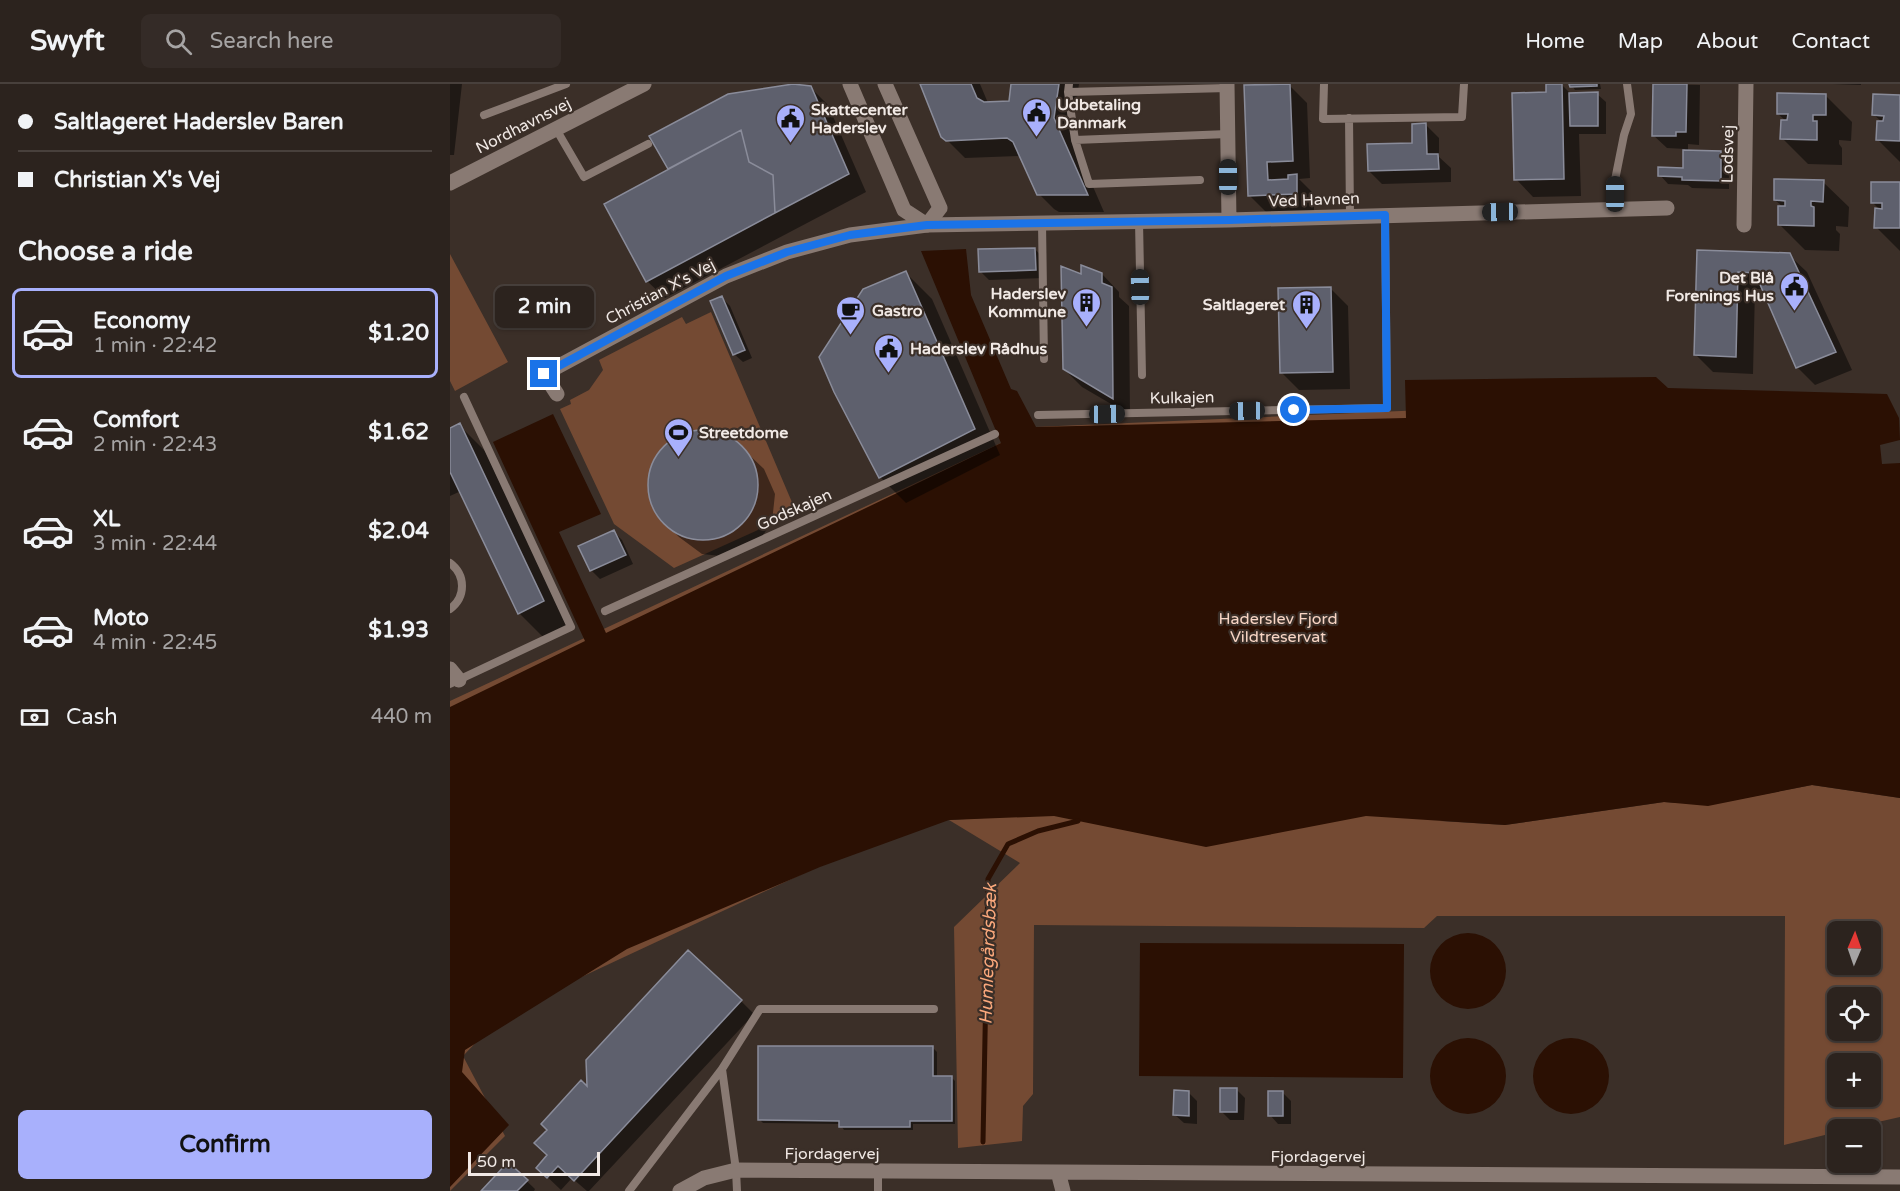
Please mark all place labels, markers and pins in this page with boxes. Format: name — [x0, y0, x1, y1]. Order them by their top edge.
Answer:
place label: Udbetaling Danmark — [1057, 95, 1141, 133]
public building icon: Udbetaling Danmark — [1020, 97, 1052, 139]
place label: Skattecenter Haderslev — [811, 100, 908, 138]
public building icon: Skattecenter Haderslev — [774, 102, 806, 144]
place label: Det Blå Forenings Hus — [1666, 268, 1774, 306]
public building icon: Det Blå Forenings Hus — [1779, 270, 1811, 312]
place label: Haderslev Kommune — [988, 284, 1067, 322]
building icon: Haderslev Kommune — [1071, 286, 1103, 328]
building icon: Saltlageret — [1290, 288, 1322, 330]
cafe icon: Gastro — [835, 294, 867, 336]
place label: Saltlageret — [1203, 295, 1286, 315]
place label: Gastro — [872, 301, 923, 321]
public building icon: Haderslev Rådhus — [873, 332, 905, 374]
place label: Haderslev Rådhus — [910, 339, 1048, 359]
sports icon: Streetdome — [662, 416, 694, 458]
place label: Streetdome — [699, 423, 788, 443]

